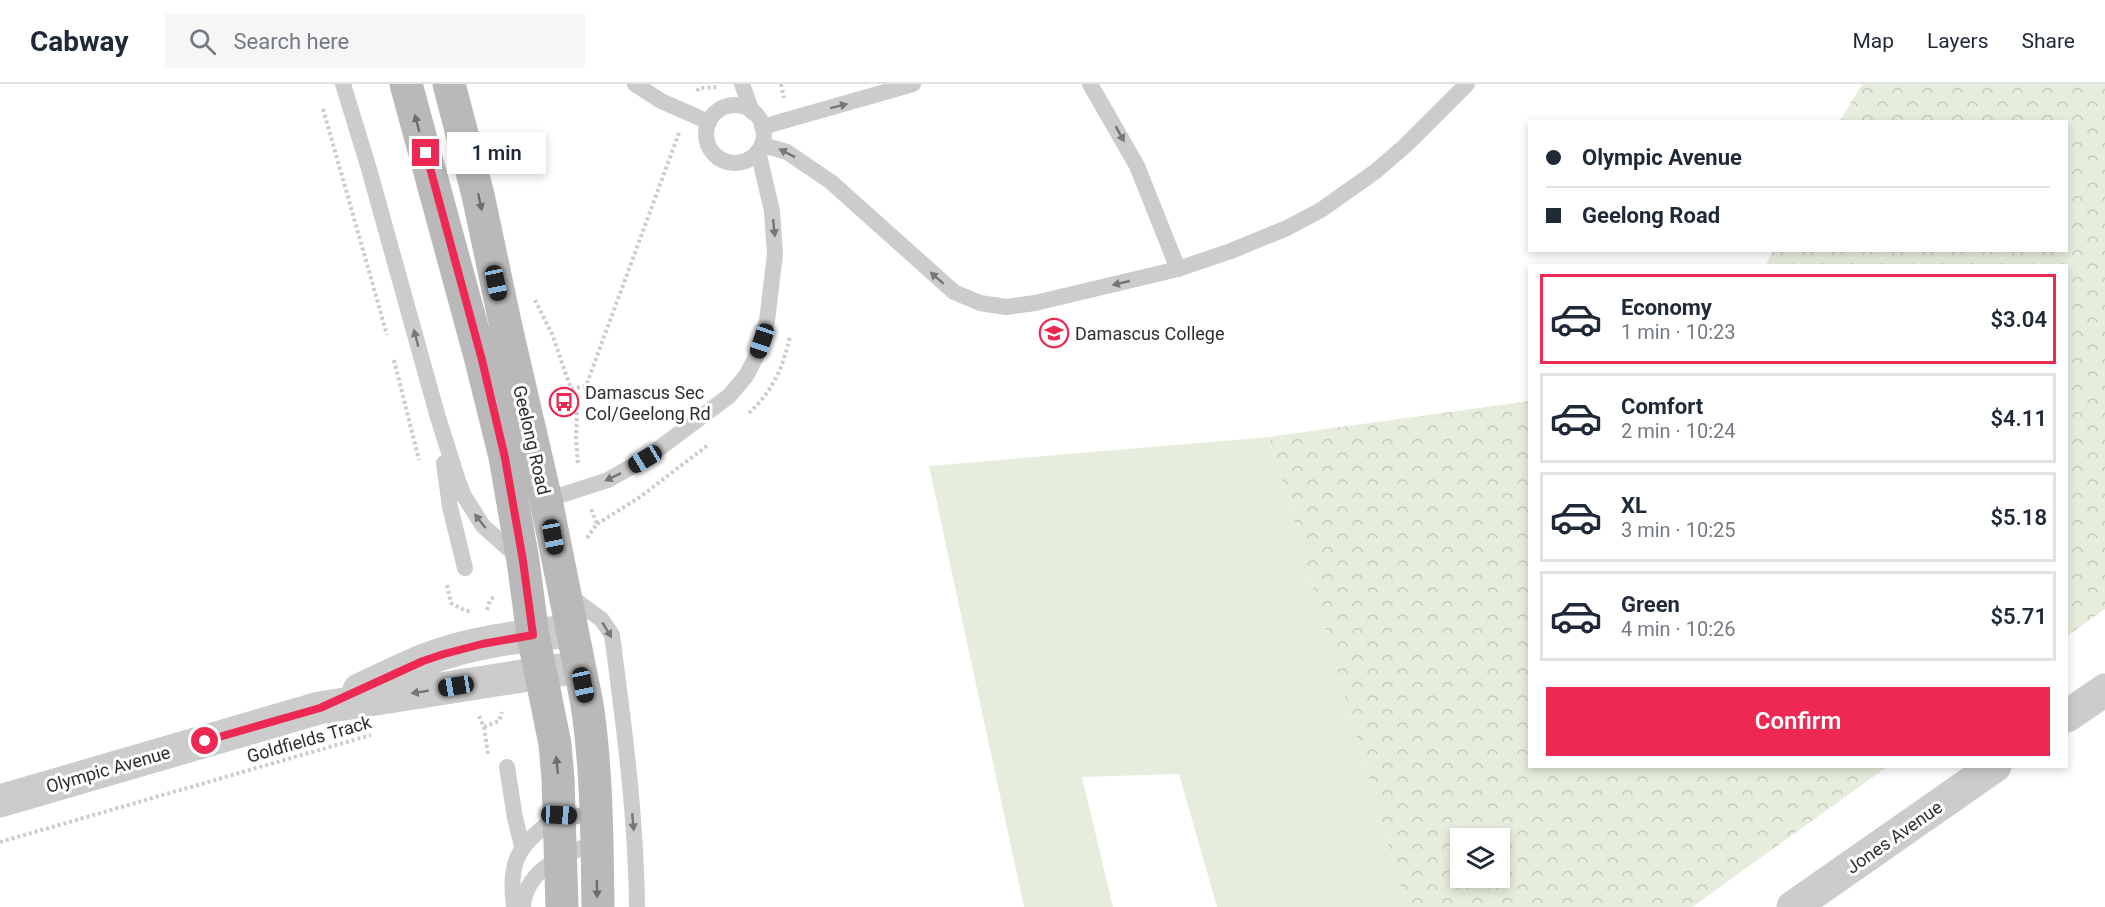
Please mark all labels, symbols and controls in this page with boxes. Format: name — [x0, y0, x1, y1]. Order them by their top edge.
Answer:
search box — [165, 14, 585, 68]
text: Cabway — [30, 25, 129, 58]
icon: search — [186, 25, 219, 58]
text: Search here — [234, 29, 349, 54]
text: Map — [1852, 29, 1894, 53]
text: Layers — [1927, 29, 1988, 53]
text: Share — [2021, 29, 2075, 53]
one-way arrow — [830, 100, 848, 110]
one-way arrow — [412, 114, 421, 132]
one-way arrow — [1115, 126, 1125, 143]
callout: 1 min — [447, 132, 546, 174]
route end — [412, 139, 439, 166]
text: 1 min — [471, 141, 522, 165]
text: Olympic Avenue — [1582, 145, 1742, 170]
one-way arrow — [779, 148, 796, 158]
one-way arrow — [475, 192, 485, 211]
text: Geelong Road — [1582, 203, 1720, 228]
one-way arrow — [769, 219, 779, 238]
car — [483, 264, 509, 302]
one-way arrow — [930, 272, 945, 285]
one-way arrow — [1112, 279, 1130, 289]
icon: car — [1549, 292, 1603, 346]
text: Economy — [1621, 295, 1712, 320]
text: $3.04 — [1990, 307, 2047, 332]
school or university icon: Damascus College — [1038, 317, 1070, 349]
text: 1 min · 10:23 — [1621, 320, 1736, 344]
car — [748, 321, 776, 361]
place label: Damascus College — [1075, 323, 1225, 344]
one-way arrow — [411, 329, 420, 347]
place label: Damascus Sec Col/Geelong Rd — [585, 382, 711, 424]
street label: Geelong Road — [509, 383, 555, 497]
bus stop icon: Damascus Sec Col/Geelong Rd — [548, 386, 580, 418]
icon: car — [1549, 391, 1603, 445]
text: Comfort — [1621, 394, 1703, 419]
text: $4.11 — [1990, 406, 2047, 431]
text: 2 min · 10:24 — [1621, 419, 1736, 443]
car — [625, 442, 665, 476]
one-way arrow — [604, 473, 621, 482]
icon: car — [1549, 490, 1603, 544]
text: XL — [1621, 493, 1647, 518]
text: $5.18 — [1990, 505, 2047, 530]
one-way arrow — [474, 513, 487, 529]
car — [541, 518, 565, 556]
text: 3 min · 10:25 — [1621, 518, 1736, 542]
icon: car — [1549, 589, 1603, 643]
text: Green — [1621, 592, 1680, 617]
text: $5.71 — [1990, 604, 2047, 629]
text: 4 min · 10:26 — [1621, 617, 1736, 641]
one-way arrow — [602, 621, 613, 638]
car — [570, 666, 596, 704]
car — [437, 674, 475, 698]
one-way arrow — [410, 687, 429, 696]
button: Confirm — [1546, 687, 2050, 756]
street label: Goldfields Track — [244, 711, 375, 767]
route start — [191, 727, 218, 754]
street label: Olympic Avenue — [43, 741, 173, 797]
one-way arrow — [552, 755, 562, 774]
street label: Jones Avenue — [1842, 796, 1946, 878]
car — [541, 805, 577, 825]
one-way arrow — [628, 812, 638, 831]
map controls — [1450, 828, 1510, 888]
button: layers — [1450, 828, 1510, 888]
one-way arrow — [593, 879, 602, 898]

